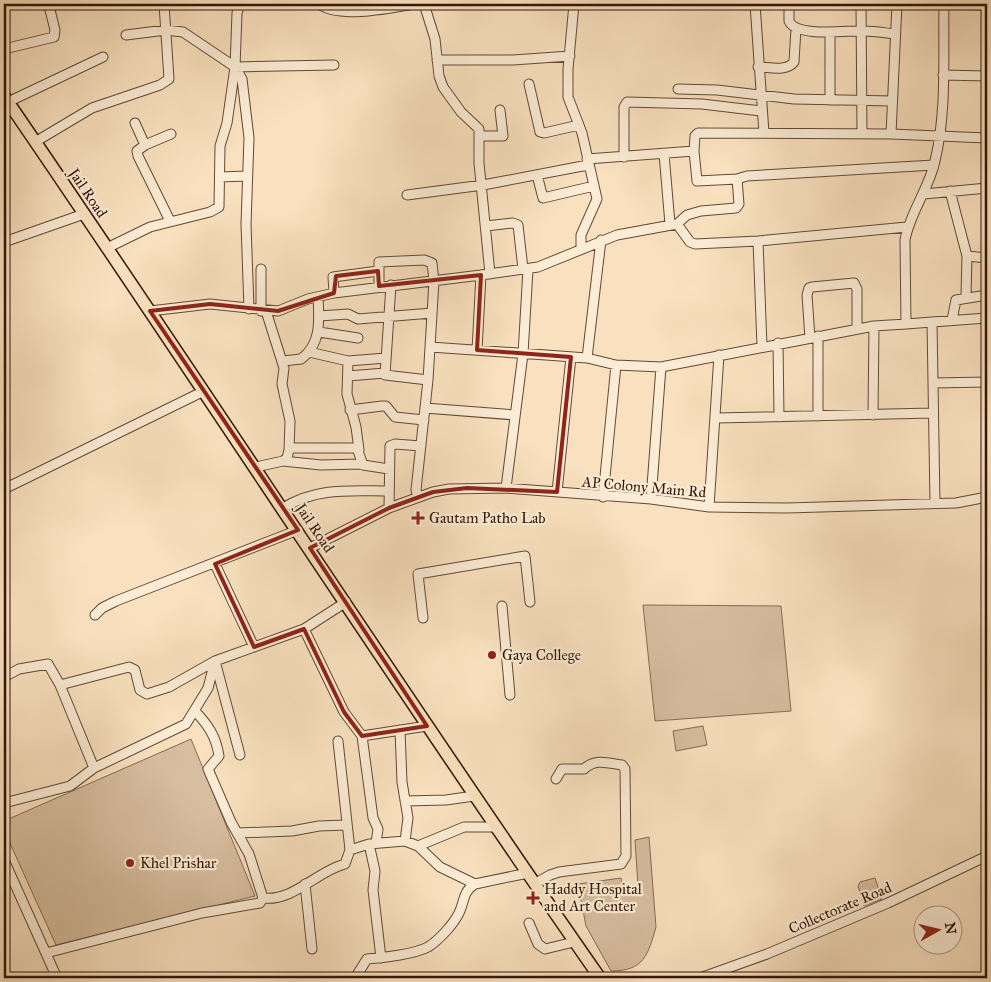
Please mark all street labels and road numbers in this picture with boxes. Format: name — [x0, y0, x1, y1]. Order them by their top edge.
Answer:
street label: Jail Road — [63, 163, 111, 222]
street label: AP Colony Main Rd — [580, 473, 707, 501]
street label: Jail Road — [290, 498, 338, 557]
street label: Collectorate Road — [786, 878, 895, 938]

